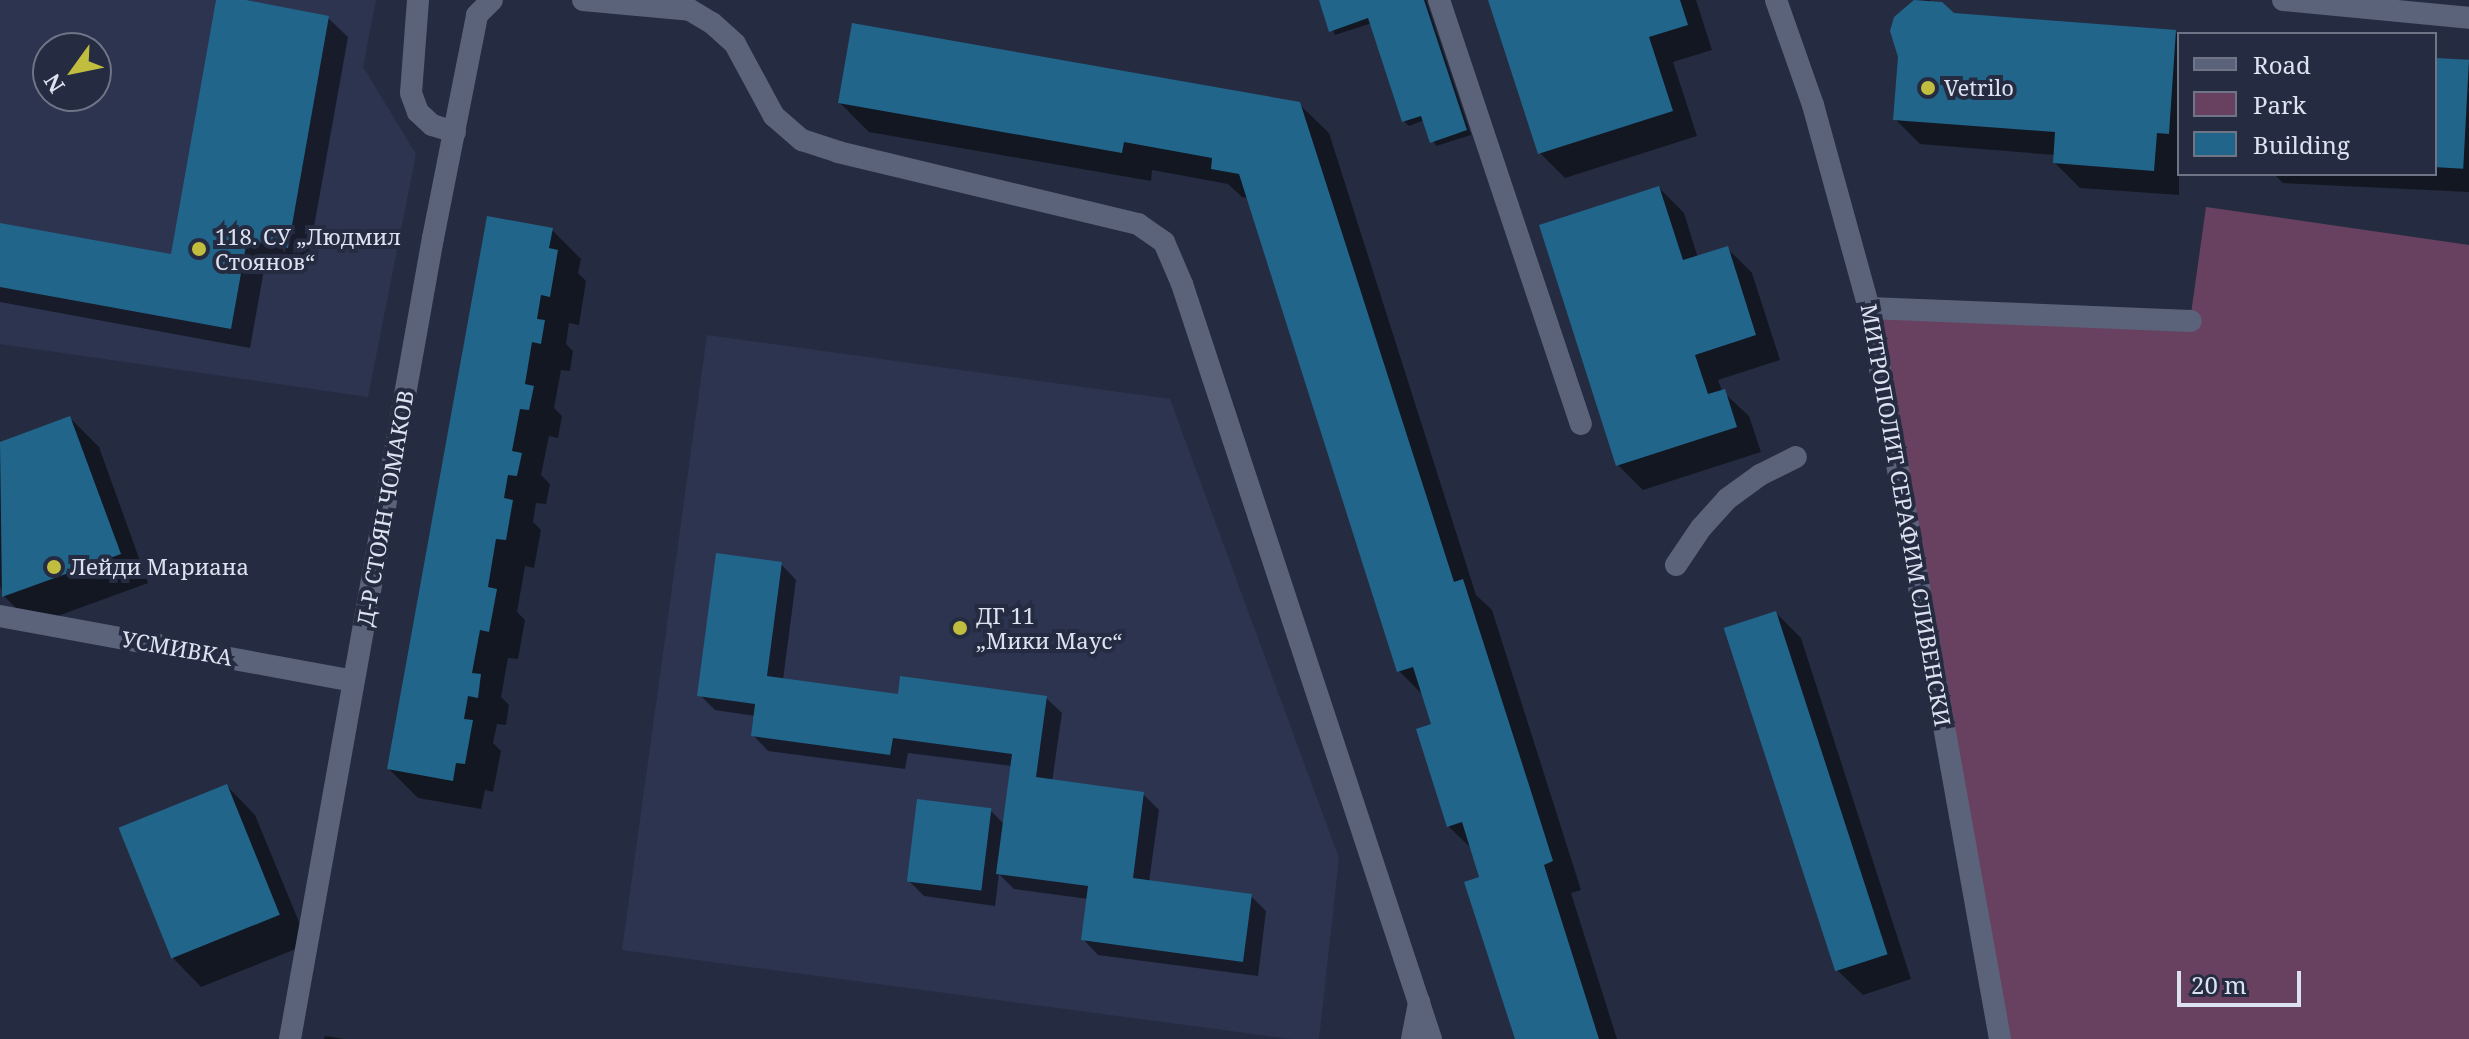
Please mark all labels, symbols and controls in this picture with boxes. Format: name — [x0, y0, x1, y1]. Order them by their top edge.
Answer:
north arrow — [32, 32, 112, 112]
legend — [2177, 32, 2437, 176]
text: Road — [2253, 48, 2311, 81]
text: N — [36, 69, 71, 99]
place label: Vetrilo — [1944, 75, 2014, 101]
marker: Vetrilo — [1919, 79, 1937, 97]
text: Park — [2253, 88, 2306, 121]
text: Building — [2253, 128, 2350, 161]
place label: 118. СУ „Людмил Стоянов“ — [215, 223, 401, 274]
marker: 118. СУ „Людмил Стоянов“ — [190, 240, 208, 258]
street label: МИТРОПОЛИТ СЕРАФИМ СЛИВЕНСКИ — [1856, 302, 1956, 728]
street label: Д-Р СТОЯН ЧОМАКОВ — [351, 388, 419, 628]
place label: Лейди Мариана — [70, 554, 249, 580]
marker: Лейди Мариана — [45, 558, 63, 576]
place label: ДГ 11 „Мики Маус“ — [976, 602, 1122, 654]
marker: ДГ 11 „Мики Маус“ — [951, 619, 969, 637]
street label: УСМИВКА — [120, 625, 234, 671]
scale bar — [2181, 955, 2305, 1005]
text: 20 m — [2191, 968, 2247, 1001]

